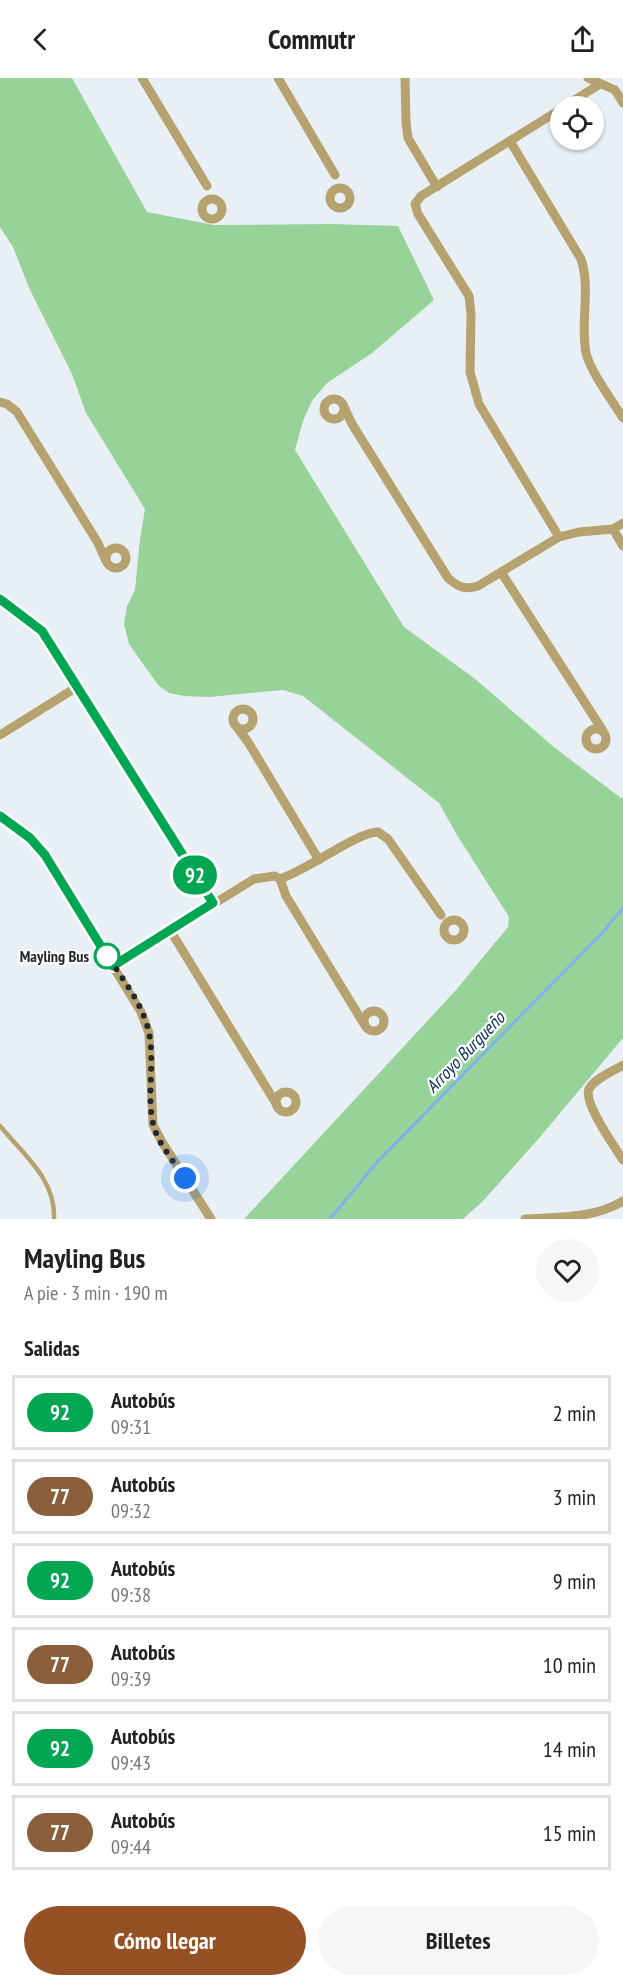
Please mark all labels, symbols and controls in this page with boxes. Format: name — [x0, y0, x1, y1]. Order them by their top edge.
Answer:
text: Commutr — [268, 22, 355, 56]
icon: back — [24, 23, 57, 56]
icon: share — [566, 23, 599, 56]
map controls — [550, 96, 604, 150]
button: locate — [550, 96, 604, 150]
line badge: 92 — [168, 856, 222, 894]
text: 92 — [185, 862, 205, 889]
marker: Mayling Bus — [94, 943, 120, 969]
place label: Mayling Bus — [20, 946, 89, 966]
water label: Arroyo Burgueño — [421, 1006, 510, 1097]
your location — [170, 1163, 200, 1193]
text: Mayling Bus — [24, 1239, 145, 1276]
button: heart — [536, 1239, 599, 1302]
text: A pie · 3 min · 190 m — [24, 1280, 167, 1306]
text: Salidas — [24, 1334, 80, 1362]
text: Autobús — [111, 1386, 175, 1414]
text: 92 — [50, 1399, 70, 1426]
text: 2 min — [553, 1399, 596, 1427]
text: 09:31 — [111, 1414, 151, 1440]
text: Autobús — [111, 1470, 175, 1498]
text: 77 — [50, 1483, 70, 1510]
text: 3 min — [553, 1483, 596, 1511]
text: 09:32 — [111, 1498, 151, 1524]
text: Autobús — [111, 1554, 175, 1582]
text: 92 — [50, 1567, 70, 1594]
text: 9 min — [553, 1567, 596, 1595]
text: 09:38 — [111, 1582, 151, 1608]
text: Autobús — [111, 1638, 175, 1666]
text: 77 — [50, 1651, 70, 1678]
text: 10 min — [543, 1651, 596, 1679]
text: 09:39 — [111, 1666, 151, 1692]
text: Autobús — [111, 1722, 175, 1750]
text: 92 — [50, 1735, 70, 1762]
text: 14 min — [543, 1735, 596, 1763]
text: 09:43 — [111, 1750, 151, 1776]
text: Autobús — [111, 1806, 175, 1834]
text: 77 — [50, 1819, 70, 1846]
text: 15 min — [543, 1819, 596, 1847]
text: 09:44 — [111, 1834, 151, 1860]
button: Cómo llegar — [24, 1906, 306, 1975]
button: Billetes — [318, 1906, 599, 1975]

